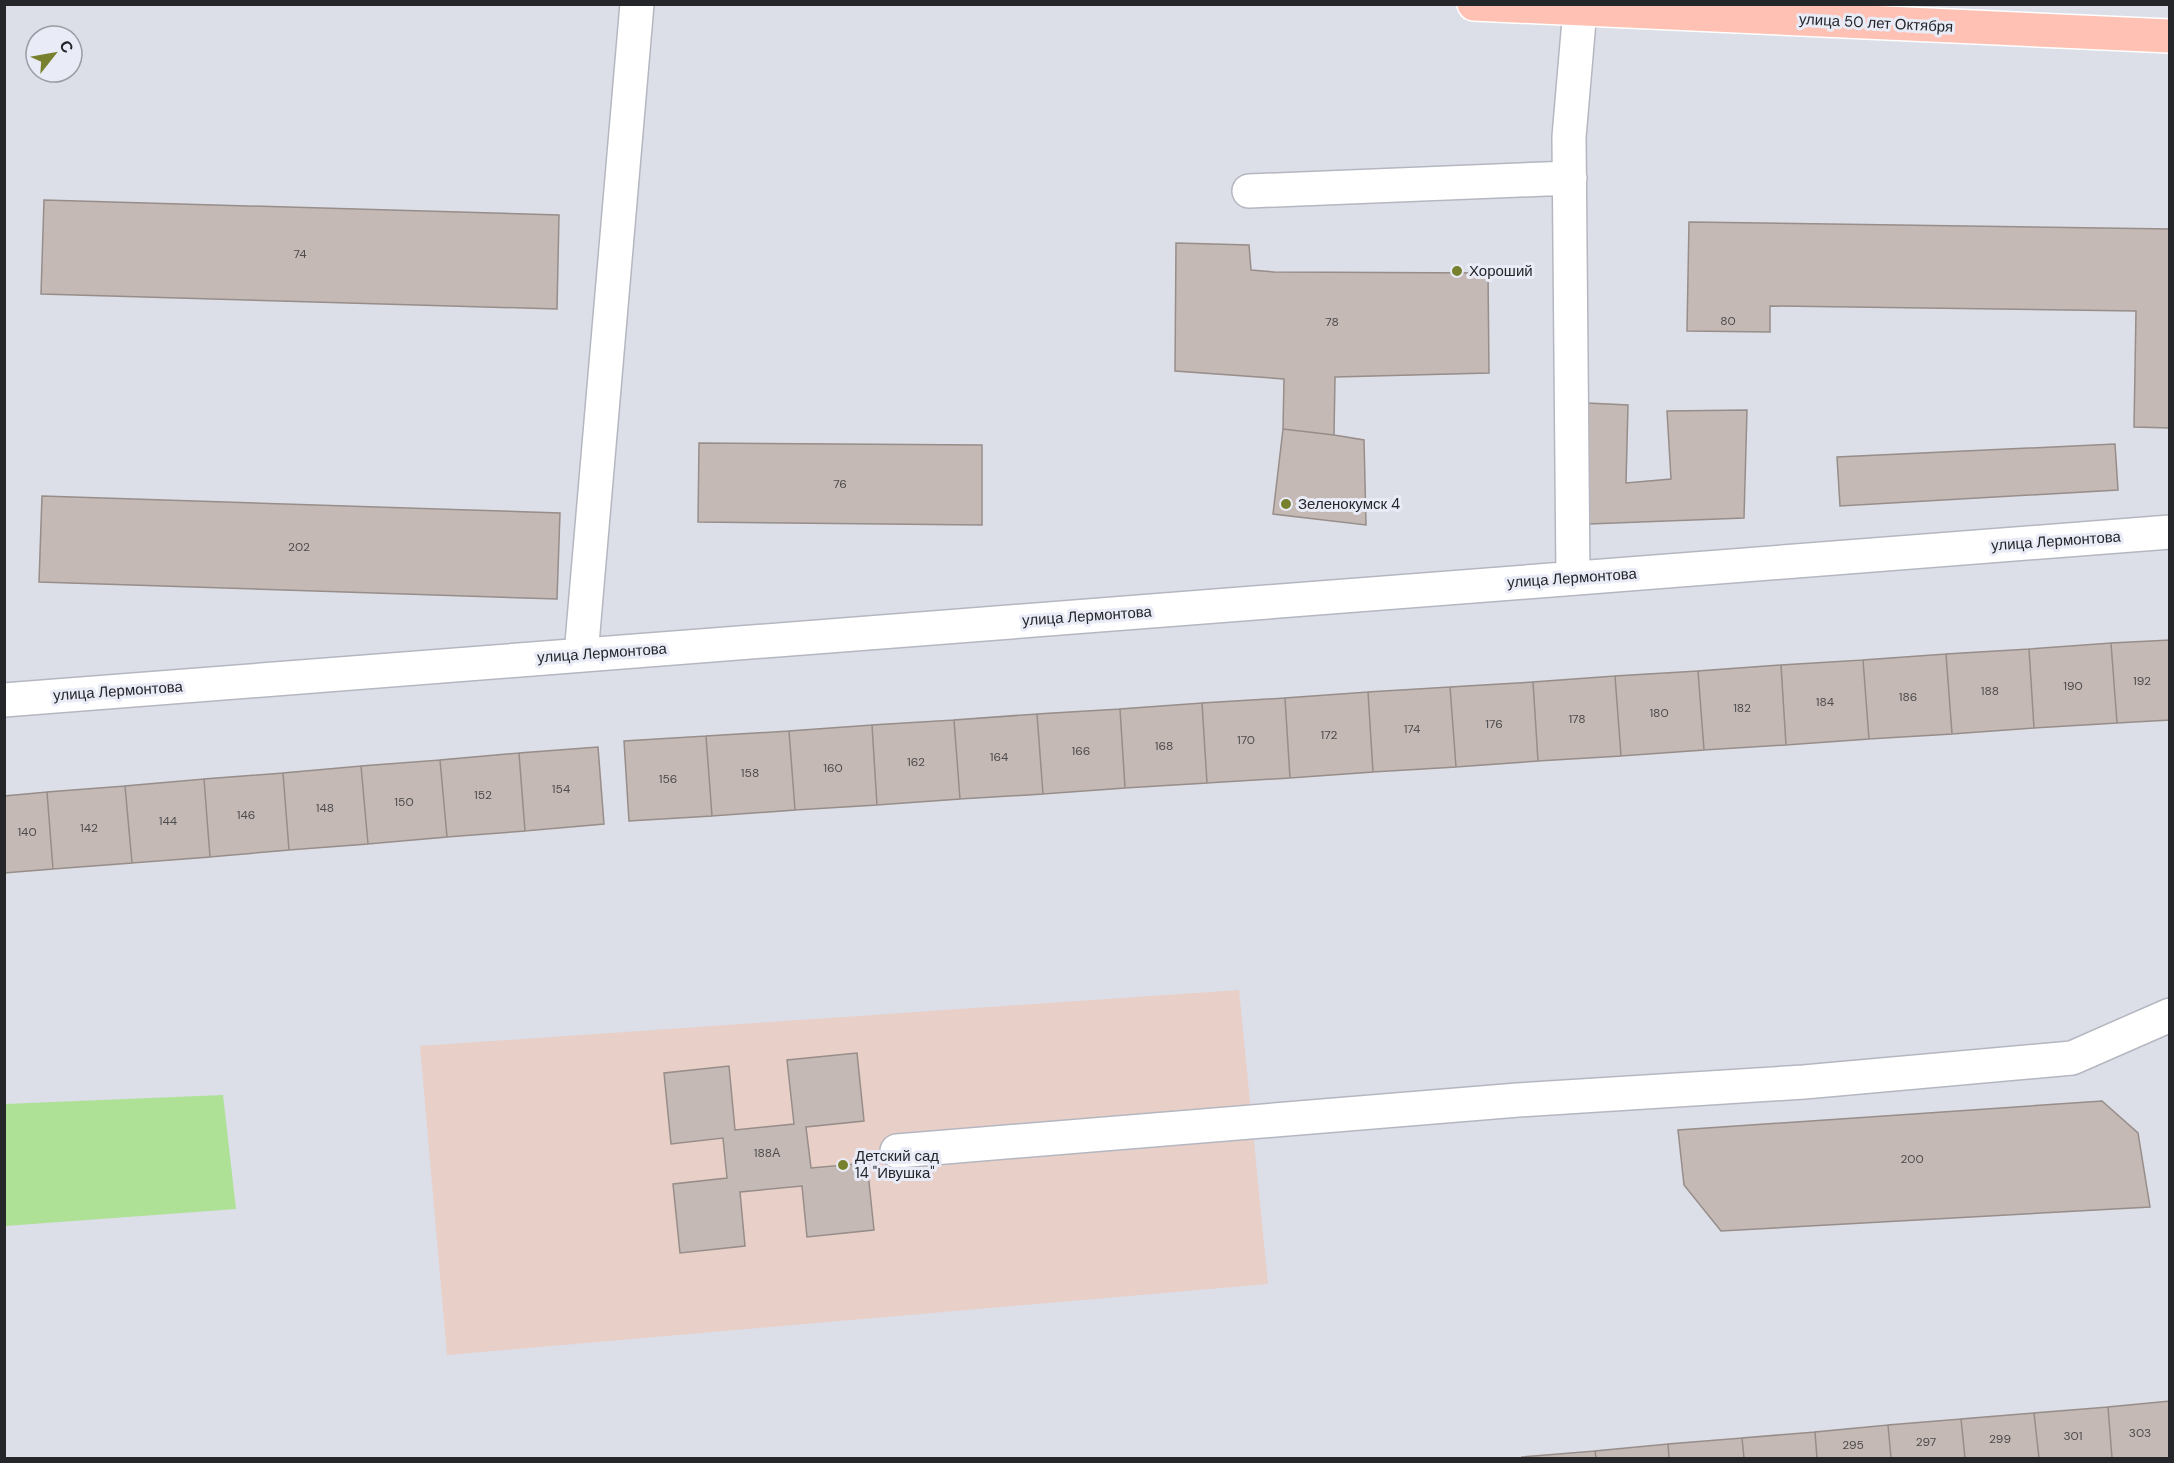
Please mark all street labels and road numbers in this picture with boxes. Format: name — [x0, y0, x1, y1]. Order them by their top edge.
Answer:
street label: улица 50 лет Октября — [1798, 9, 1954, 37]
street label: улица Лермонтова — [1991, 526, 2122, 556]
street label: улица Лермонтова — [1507, 563, 1638, 593]
street label: улица Лермонтова — [1022, 601, 1153, 631]
street label: улица Лермонтова — [537, 638, 668, 668]
street label: улица Лермонтова — [53, 676, 184, 706]

